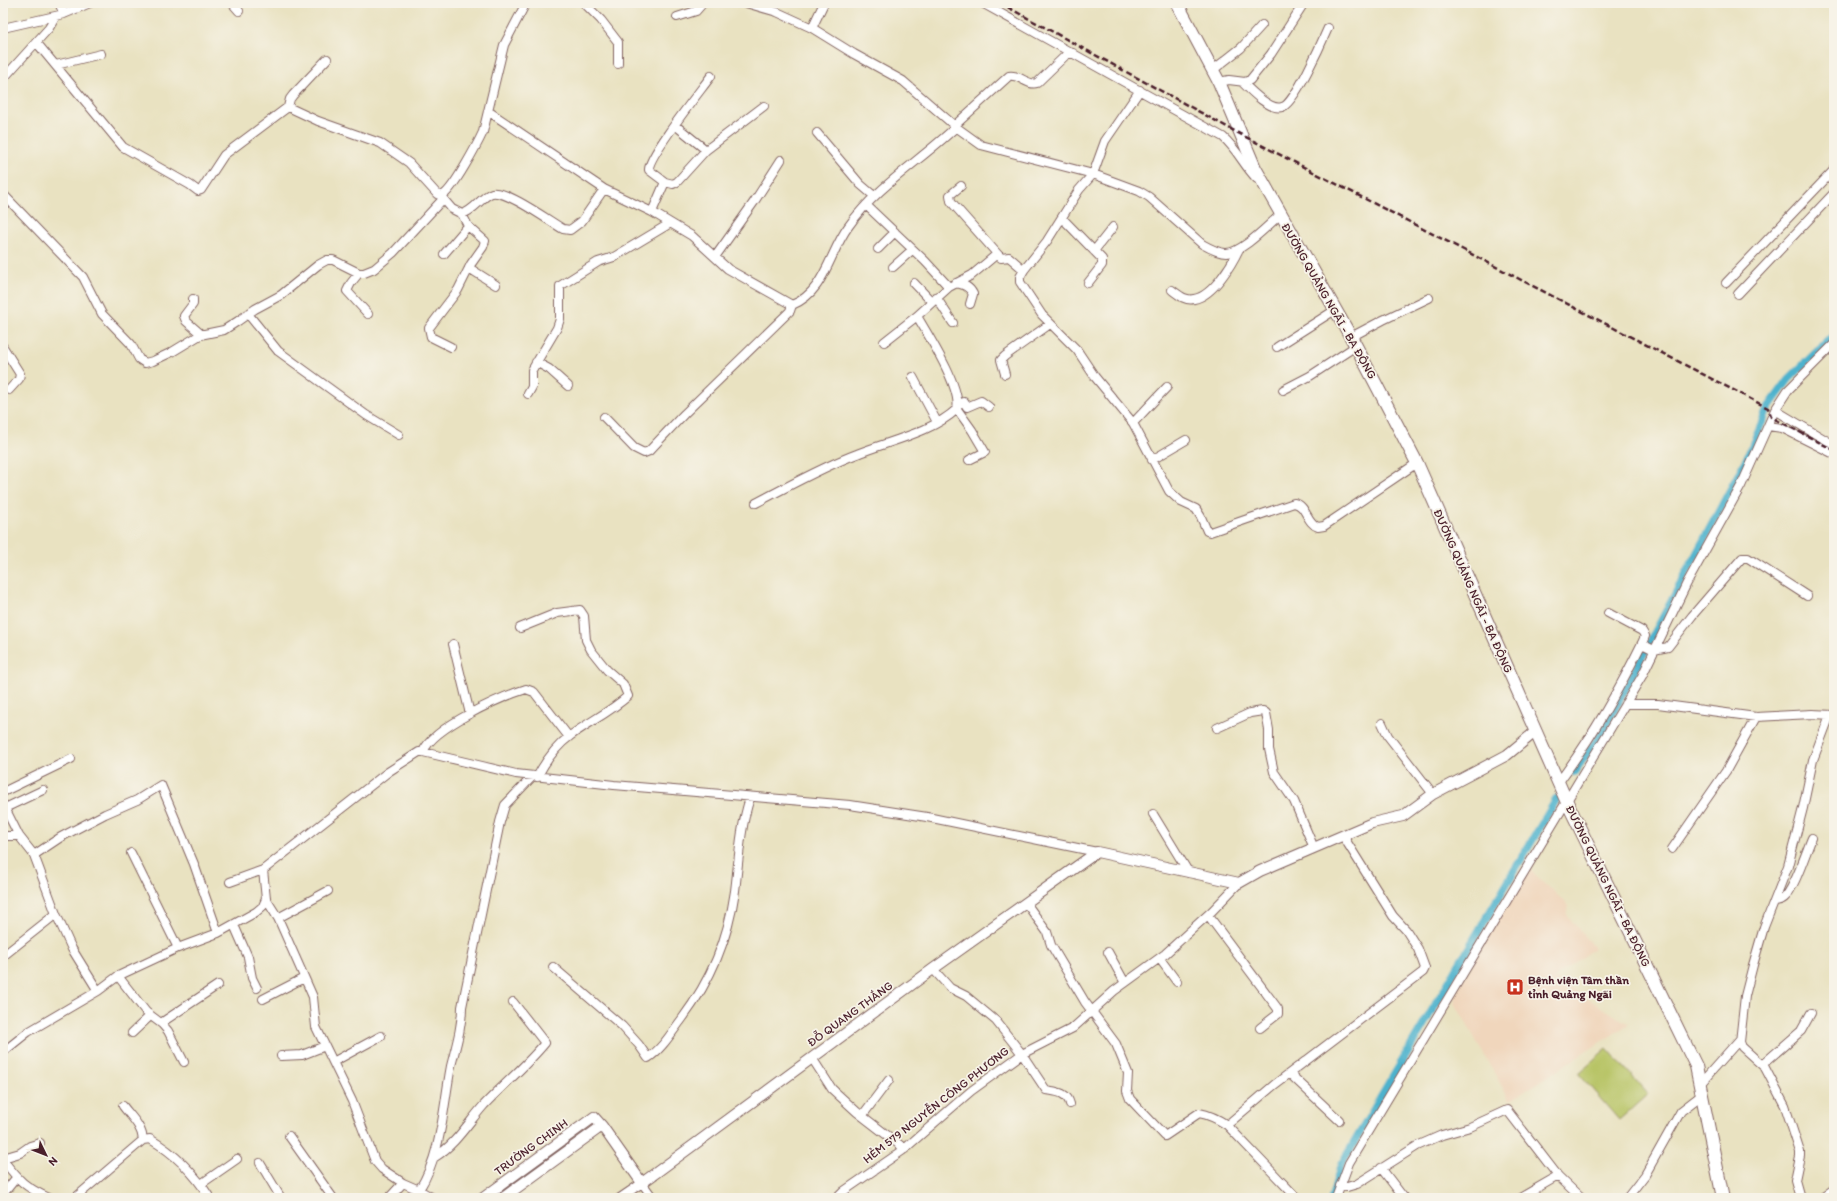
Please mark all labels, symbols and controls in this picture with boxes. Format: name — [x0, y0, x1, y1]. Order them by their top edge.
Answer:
street label: ĐƯỜNG QUẢNG NGÃI - BA ĐỘNG — [1278, 220, 1380, 382]
street label: ĐƯỜNG QUẢNG NGÃI - BA ĐỘNG — [1430, 507, 1516, 675]
street label: ĐƯỜNG QUẢNG NGÃI - BA ĐỘNG — [1563, 803, 1653, 969]
place label: Bệnh viện Tâm thần tỉnh Quảng Ngãi — [1528, 973, 1629, 1002]
hospital icon: Bệnh viện Tâm thần tỉnh Quảng Ngãi — [1505, 977, 1525, 997]
street label: ĐỖ QUANG THẮNG — [805, 978, 895, 1050]
street label: HẺM 579 NGUYỄN CÔNG PHƯƠNG — [860, 1044, 1012, 1166]
street label: TRƯỜNG CHINH — [491, 1116, 571, 1178]
north arrow — [26, 1135, 66, 1175]
text: N — [46, 1154, 60, 1169]

